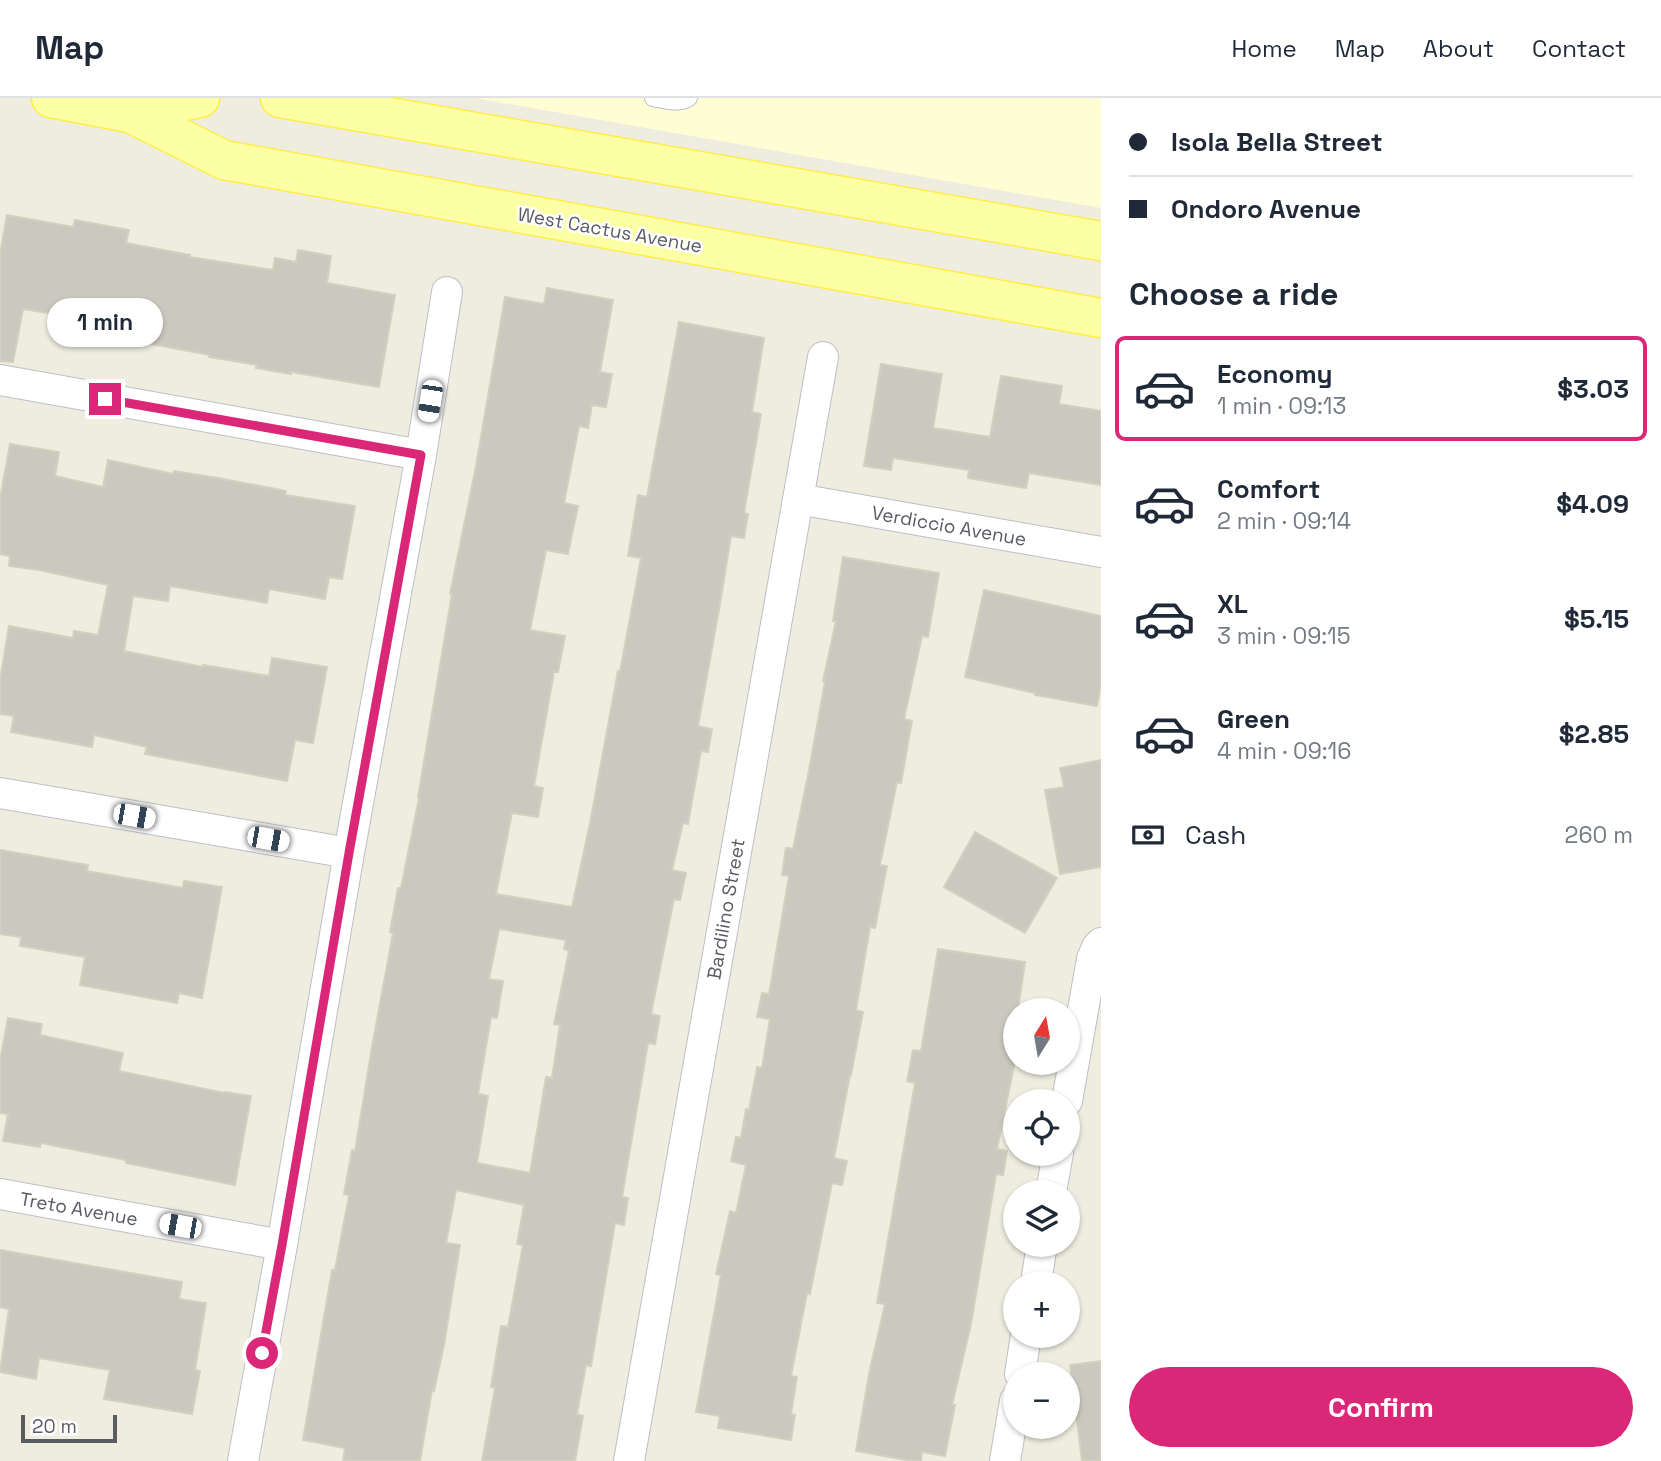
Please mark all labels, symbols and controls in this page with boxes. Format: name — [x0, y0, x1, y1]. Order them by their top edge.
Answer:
text: Map — [35, 27, 104, 69]
text: Home — [1231, 33, 1297, 64]
text: Map — [1335, 33, 1385, 64]
text: About — [1423, 33, 1494, 64]
text: Contact — [1532, 33, 1626, 64]
text: Isola Bella Street — [1171, 125, 1383, 159]
text: Ondoro Avenue — [1171, 192, 1361, 226]
street label: West Cactus Avenue — [516, 201, 704, 259]
text: Choose a ride — [1129, 274, 1339, 314]
callout: 1 min — [47, 298, 163, 346]
text: 1 min — [77, 307, 133, 337]
icon: car — [1133, 357, 1196, 420]
text: Economy — [1217, 357, 1333, 391]
text: $3.03 — [1557, 372, 1629, 406]
car — [417, 379, 444, 423]
route end — [89, 383, 121, 415]
text: 1 min · 09:13 — [1217, 391, 1346, 421]
icon: car — [1133, 472, 1196, 535]
text: Comfort — [1217, 472, 1320, 506]
text: $4.09 — [1556, 487, 1629, 521]
street label: Verdiccio Avenue — [870, 500, 1028, 552]
text: 2 min · 09:14 — [1217, 506, 1351, 536]
icon: car — [1133, 587, 1196, 650]
text: XL — [1217, 587, 1248, 621]
text: $5.15 — [1564, 602, 1629, 636]
text: 3 min · 09:15 — [1217, 621, 1350, 651]
icon: car — [1133, 702, 1196, 765]
text: Green — [1217, 702, 1290, 736]
text: $2.85 — [1559, 717, 1629, 751]
text: 4 min · 09:16 — [1217, 736, 1351, 766]
car — [112, 802, 157, 830]
icon: cash — [1129, 816, 1167, 854]
text: Cash — [1185, 818, 1246, 852]
text: 260 m — [1565, 820, 1633, 850]
car — [246, 825, 291, 853]
street label: Bardilino Street — [701, 836, 751, 982]
north arrow — [1003, 998, 1080, 1074]
map controls — [1003, 998, 1080, 1439]
button: locate — [1003, 1089, 1080, 1166]
button: layers — [1003, 1180, 1080, 1257]
street label: Treto Avenue — [18, 1186, 140, 1232]
car — [158, 1212, 203, 1240]
button: + — [1003, 1271, 1080, 1348]
route start — [246, 1337, 278, 1369]
button: − — [1003, 1362, 1080, 1439]
button: Confirm — [1129, 1367, 1633, 1447]
scale bar — [21, 1412, 117, 1444]
text: 20 m — [32, 1414, 77, 1439]

